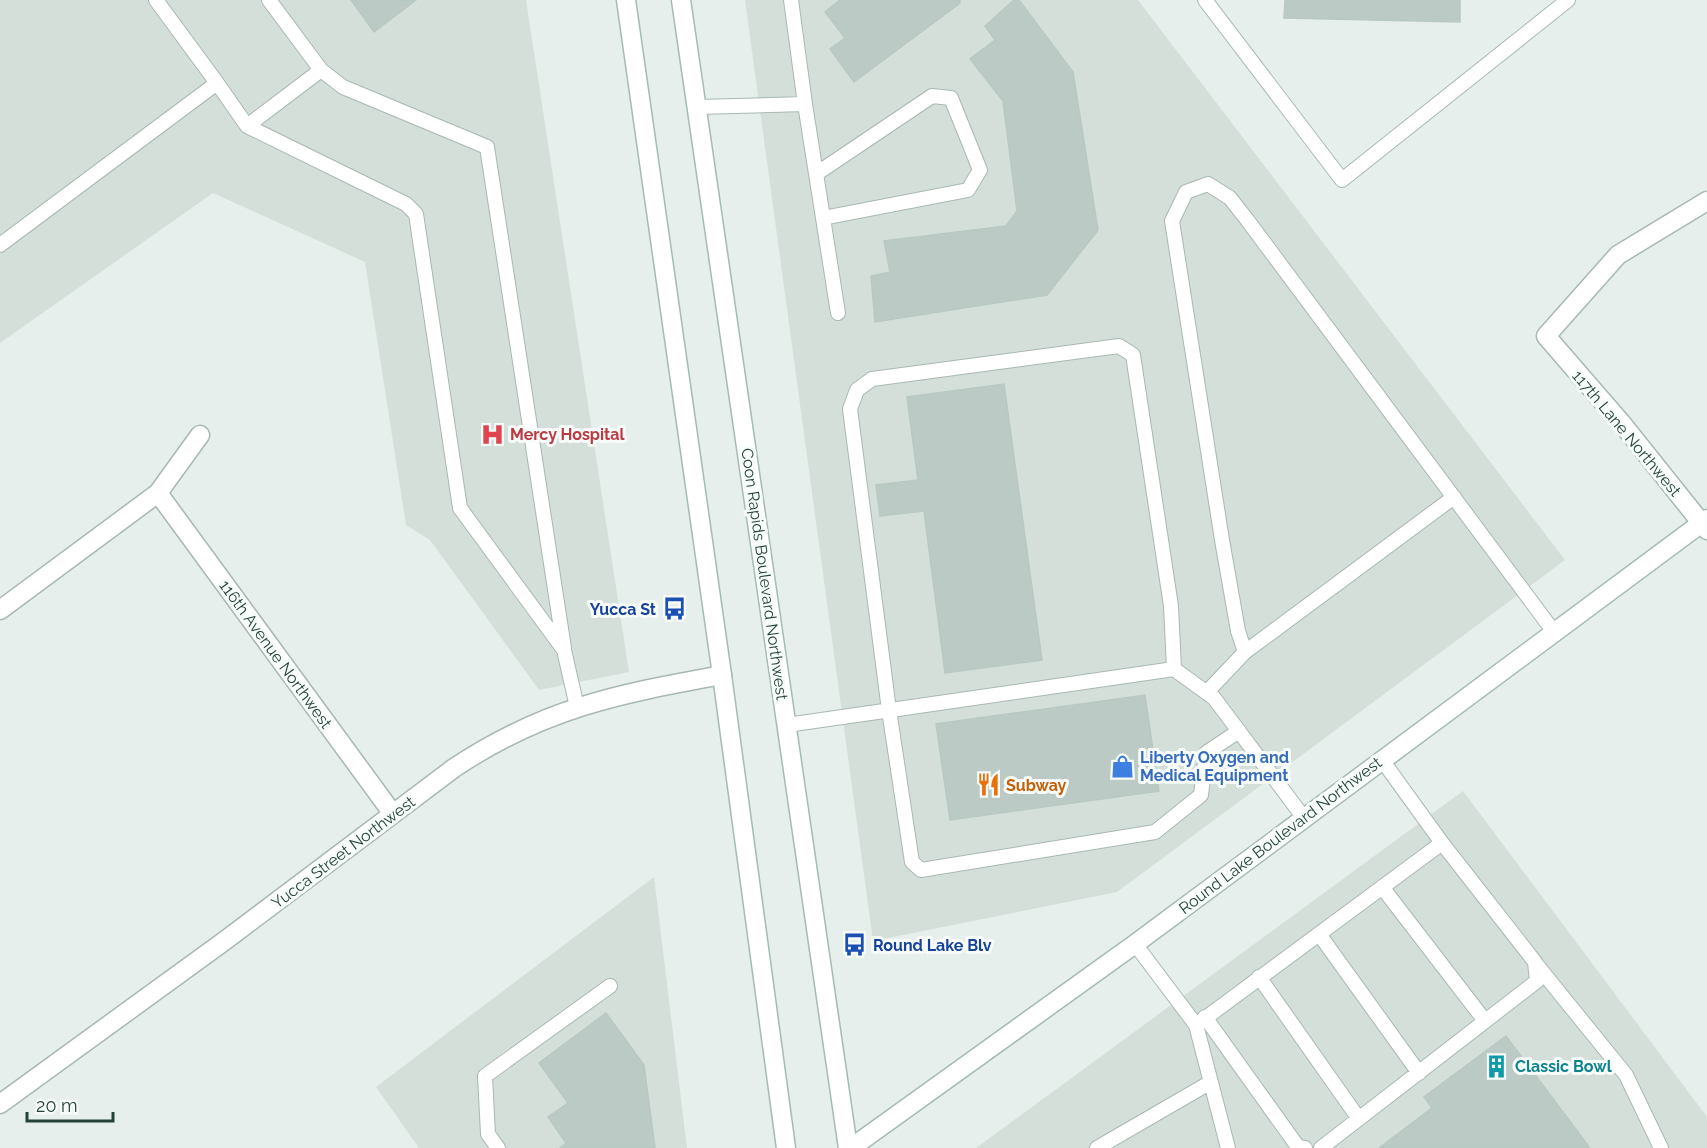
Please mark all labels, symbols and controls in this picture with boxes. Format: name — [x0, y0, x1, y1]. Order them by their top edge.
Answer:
street label: 117th Lane Northwest — [1568, 366, 1685, 501]
hospital icon: Mercy Hospital — [479, 421, 505, 447]
place label: Mercy Hospital — [510, 425, 625, 444]
street label: Coon Rapids Boulevard Northwest — [737, 447, 792, 702]
street label: 116th Avenue Northwest — [215, 576, 336, 733]
bus stop icon: Yucca St — [661, 596, 687, 622]
place label: Yucca St — [590, 600, 656, 619]
place label: Liberty Oxygen and Medical Equipment — [1140, 748, 1289, 785]
shop icon: Liberty Oxygen and Medical Equipment — [1109, 753, 1135, 779]
street label: Round Lake Boulevard Northwest — [1175, 753, 1386, 918]
restaurant icon: Subway — [975, 772, 1001, 798]
place label: Subway — [1006, 776, 1067, 795]
street label: Yucca Street Northwest — [268, 792, 419, 913]
bus stop icon: Round Lake Blv — [842, 932, 868, 958]
place label: Round Lake Blv — [873, 936, 992, 955]
building icon: Classic Bowl — [1484, 1053, 1510, 1079]
place label: Classic Bowl — [1515, 1057, 1613, 1076]
scale bar — [27, 1085, 112, 1123]
text: 20 m — [36, 1095, 78, 1116]

